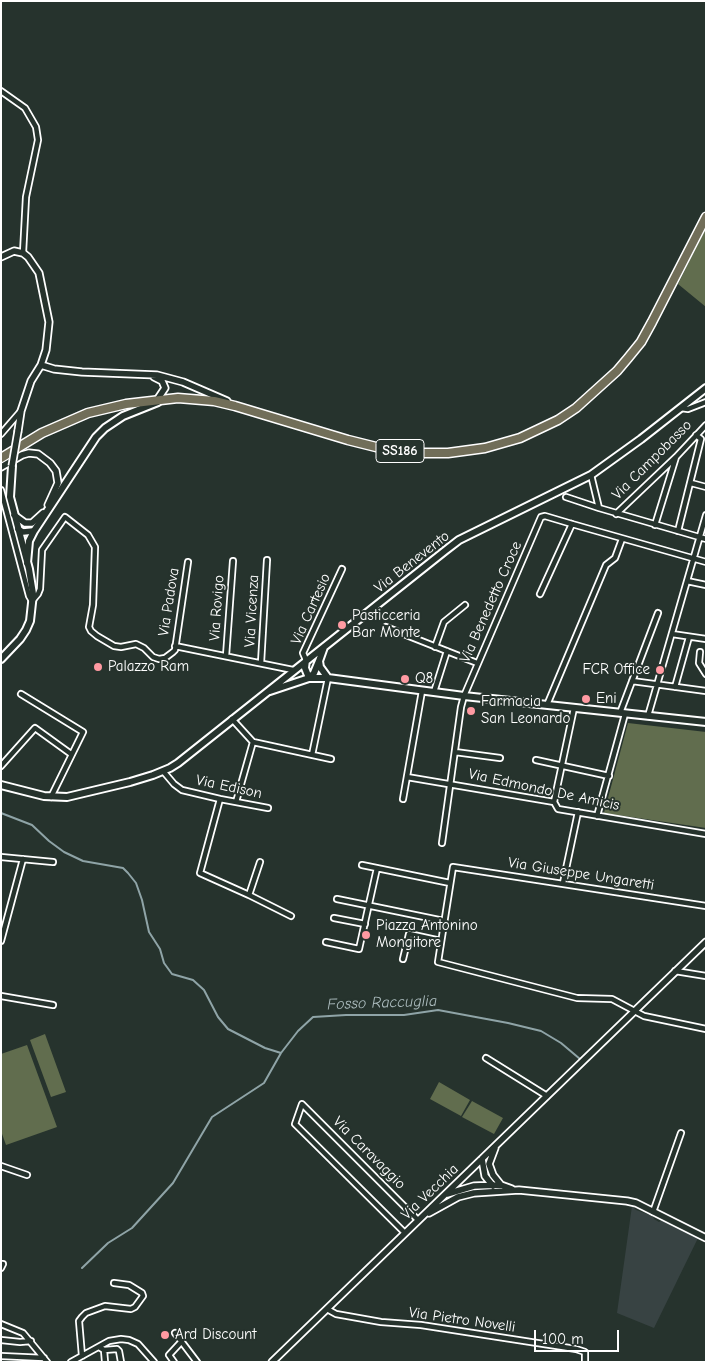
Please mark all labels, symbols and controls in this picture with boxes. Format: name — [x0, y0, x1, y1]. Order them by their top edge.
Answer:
street label: Via Campobasso — [608, 416, 696, 504]
road number: SS186 — [376, 440, 424, 462]
street label: Via Benevento — [371, 527, 453, 597]
street label: Via Benedetto Croce — [456, 539, 526, 665]
street label: Via Padova — [155, 566, 183, 638]
street label: Via Cartesio — [287, 571, 335, 647]
street label: Via Rovigo — [206, 574, 228, 642]
street label: Via Vicenza — [241, 574, 263, 648]
place label: Pasticceria Bar Monte — [352, 607, 421, 642]
marker: Pasticceria Bar Monte — [336, 619, 348, 631]
place label: Palazzo Ram — [108, 658, 189, 676]
marker: Palazzo Ram — [92, 661, 104, 673]
place label: FCR Office — [582, 661, 650, 679]
marker: FCR Office — [654, 664, 666, 676]
place label: Q8 — [415, 670, 433, 688]
marker: Q8 — [399, 673, 411, 685]
place label: Eni — [596, 690, 617, 708]
place label: Farmacia San Leonardo — [481, 693, 570, 728]
marker: Eni — [580, 693, 592, 705]
marker: Farmacia San Leonardo — [465, 705, 477, 717]
street label: Via Edmondo De Amicis — [467, 765, 621, 815]
street label: Via Edison — [194, 771, 264, 803]
street label: Via Giuseppe Ungaretti — [507, 854, 655, 894]
place label: Piazza Antonino Mongitore — [376, 917, 478, 952]
marker: Piazza Antonino Mongitore — [360, 929, 372, 941]
water label: Fosso Raccuglia — [327, 991, 437, 1015]
street label: Via Caravaggio — [329, 1113, 409, 1193]
street label: Via Vecchia — [398, 1160, 462, 1224]
street label: Via Pietro Novelli — [407, 1304, 517, 1336]
scale bar — [537, 1320, 622, 1352]
place label: Ard Discount — [175, 1326, 257, 1344]
marker: Ard Discount — [159, 1329, 171, 1341]
text: 100 m — [542, 1330, 584, 1348]

